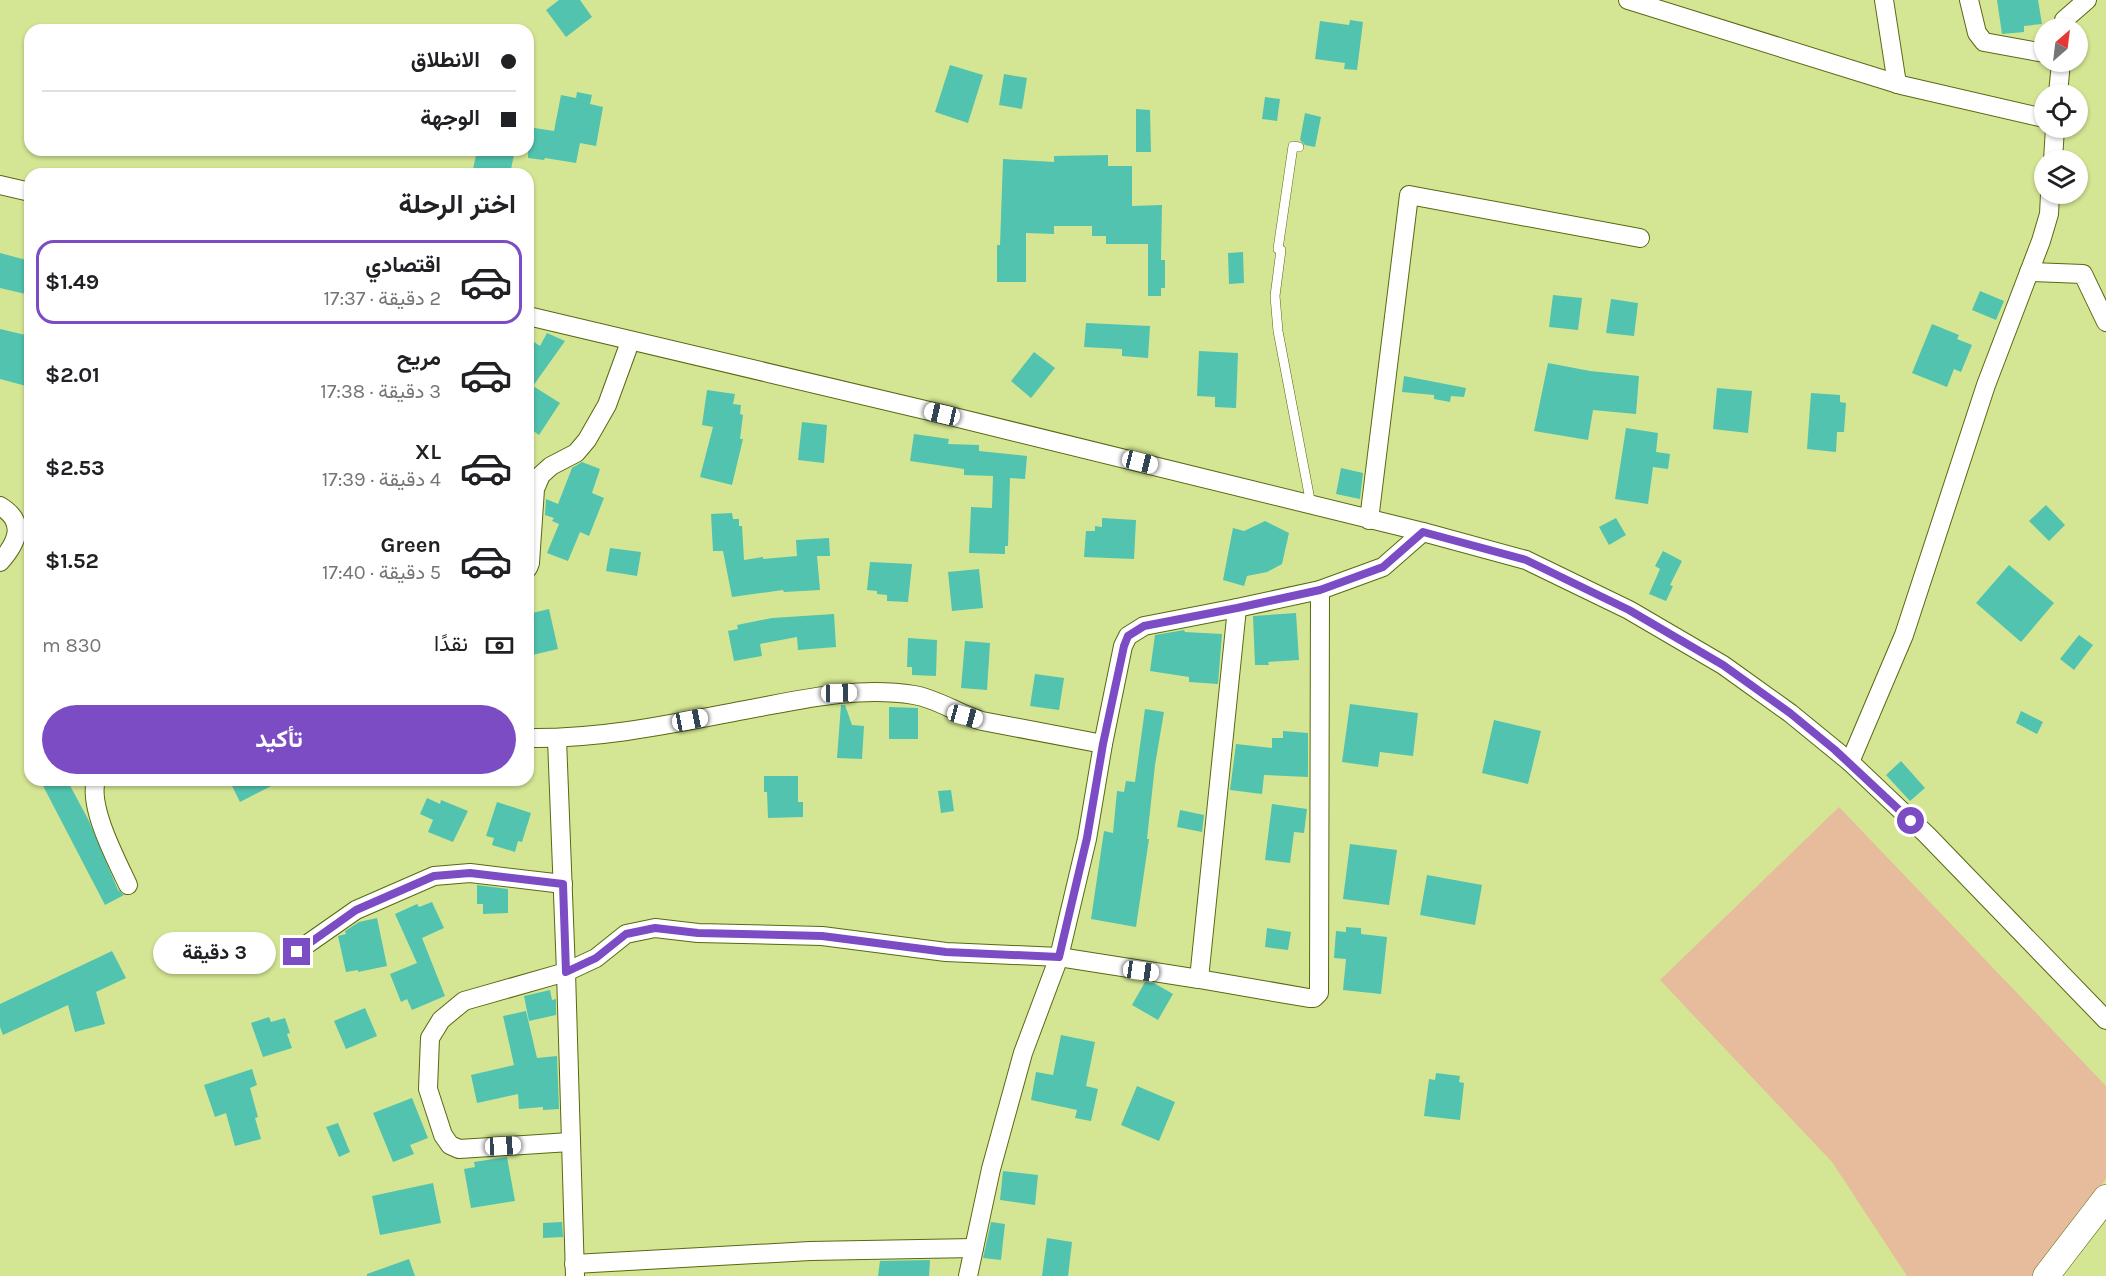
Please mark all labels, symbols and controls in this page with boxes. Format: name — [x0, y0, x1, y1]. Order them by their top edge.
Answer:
north arrow — [2034, 18, 2088, 72]
map controls — [2034, 18, 2088, 204]
text: الانطلاق — [411, 47, 480, 73]
button: locate — [2034, 84, 2088, 138]
text: الوجهة — [420, 105, 480, 131]
button: layers — [2034, 150, 2088, 204]
text: اختر الرحلة — [398, 188, 516, 220]
text: اقتصادي — [365, 252, 441, 278]
icon: car — [459, 255, 513, 309]
text: $1.49 — [45, 269, 99, 295]
text: 2 دقيقة · 17:37 — [323, 287, 441, 310]
text: مريح — [397, 345, 441, 371]
icon: car — [459, 348, 513, 402]
text: $2.01 — [45, 362, 100, 388]
text: 3 دقيقة · 17:38 — [320, 380, 441, 403]
car — [922, 401, 962, 427]
text: XL — [415, 439, 441, 465]
icon: car — [459, 441, 513, 495]
car — [1120, 449, 1160, 475]
text: $2.53 — [45, 455, 105, 481]
text: 4 دقيقة · 17:39 — [322, 468, 441, 491]
text: Green — [380, 532, 441, 558]
icon: car — [459, 534, 513, 588]
text: $1.52 — [45, 548, 99, 574]
text: 5 دقيقة · 17:40 — [322, 561, 441, 584]
icon: cash — [483, 629, 516, 662]
text: نقدًا — [434, 631, 468, 657]
text: 830 m — [42, 634, 101, 657]
car — [821, 684, 857, 702]
car — [945, 703, 985, 729]
button: تأكيد — [42, 705, 516, 774]
car — [671, 708, 709, 732]
route start — [1897, 807, 1924, 834]
callout: 3 دقيقة — [153, 931, 276, 973]
route end — [283, 938, 310, 965]
text: 3 دقيقة — [182, 941, 247, 964]
car — [1122, 960, 1160, 982]
car — [485, 1136, 521, 1156]

